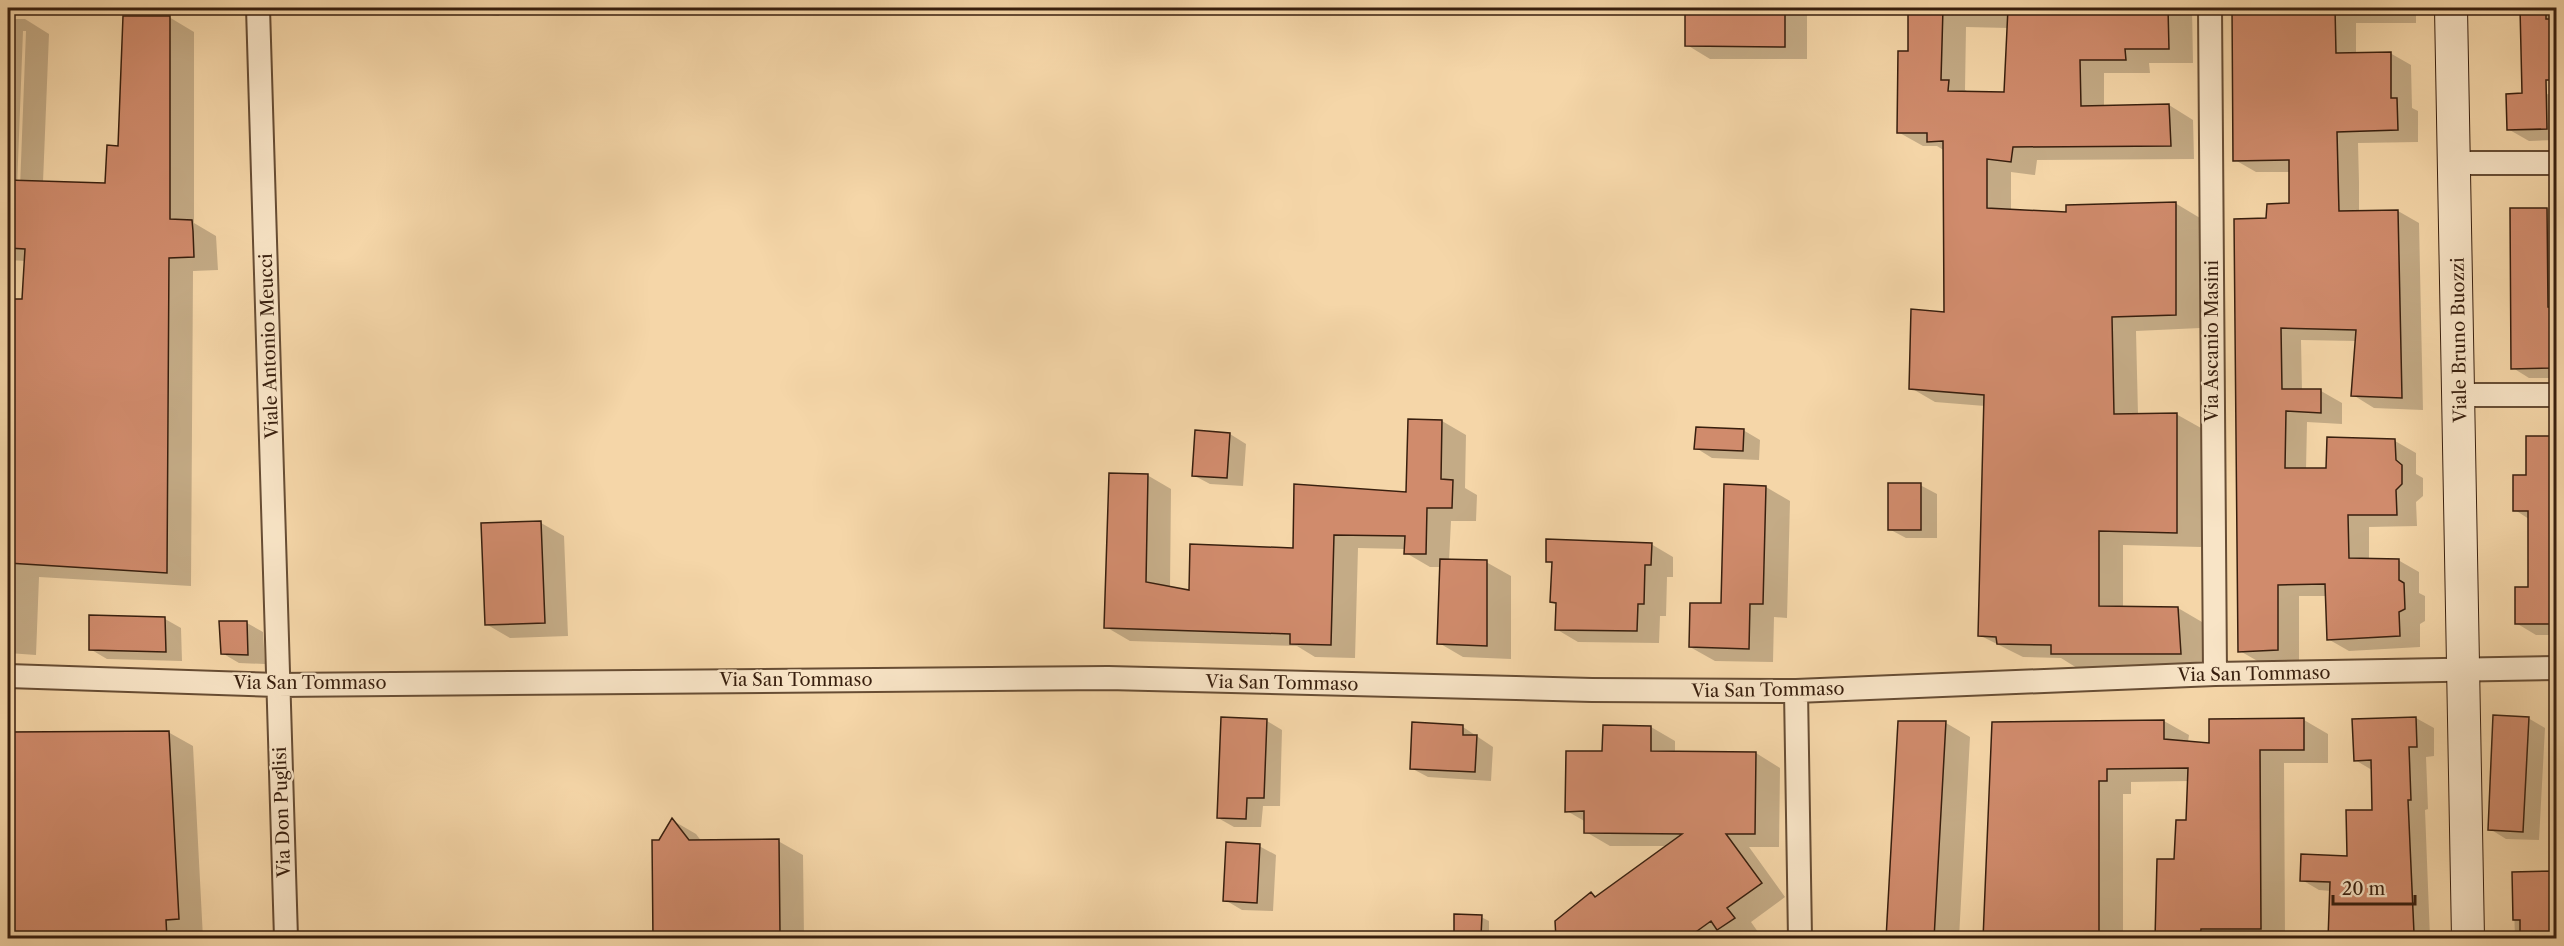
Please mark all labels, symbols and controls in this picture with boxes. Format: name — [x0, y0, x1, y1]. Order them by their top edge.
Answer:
street label: Viale Antonio Meucci — [255, 252, 283, 440]
street label: Viale Bruno Buozzi — [2447, 257, 2471, 424]
street label: Via Ascanio Masini — [2201, 259, 2223, 423]
street label: Via San Tommaso — [2176, 662, 2331, 686]
street label: Via San Tommaso — [719, 669, 872, 691]
street label: Via San Tommaso — [1204, 671, 1359, 695]
street label: Via San Tommaso — [233, 672, 386, 694]
street label: Via San Tommaso — [1690, 678, 1845, 702]
street label: Via Don Puglisi — [269, 746, 295, 879]
scale bar — [2333, 868, 2416, 906]
text: 20 m — [2342, 878, 2386, 900]

